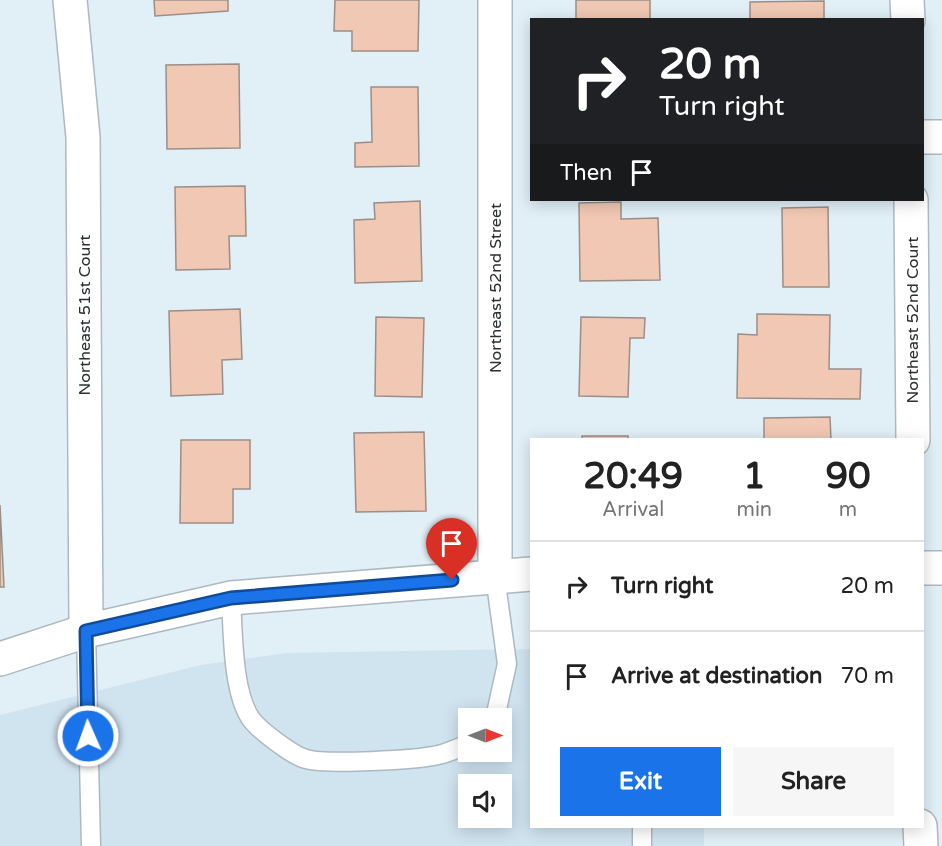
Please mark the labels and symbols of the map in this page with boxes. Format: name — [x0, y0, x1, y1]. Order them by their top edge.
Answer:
street label: Northeast 52nd Street — [486, 203, 506, 373]
street label: Northeast 51st Court — [75, 235, 95, 395]
street label: Northeast 52nd Court — [903, 237, 923, 403]
pin — [426, 518, 477, 580]
position arrow — [56, 704, 120, 768]
north arrow — [458, 708, 512, 762]

